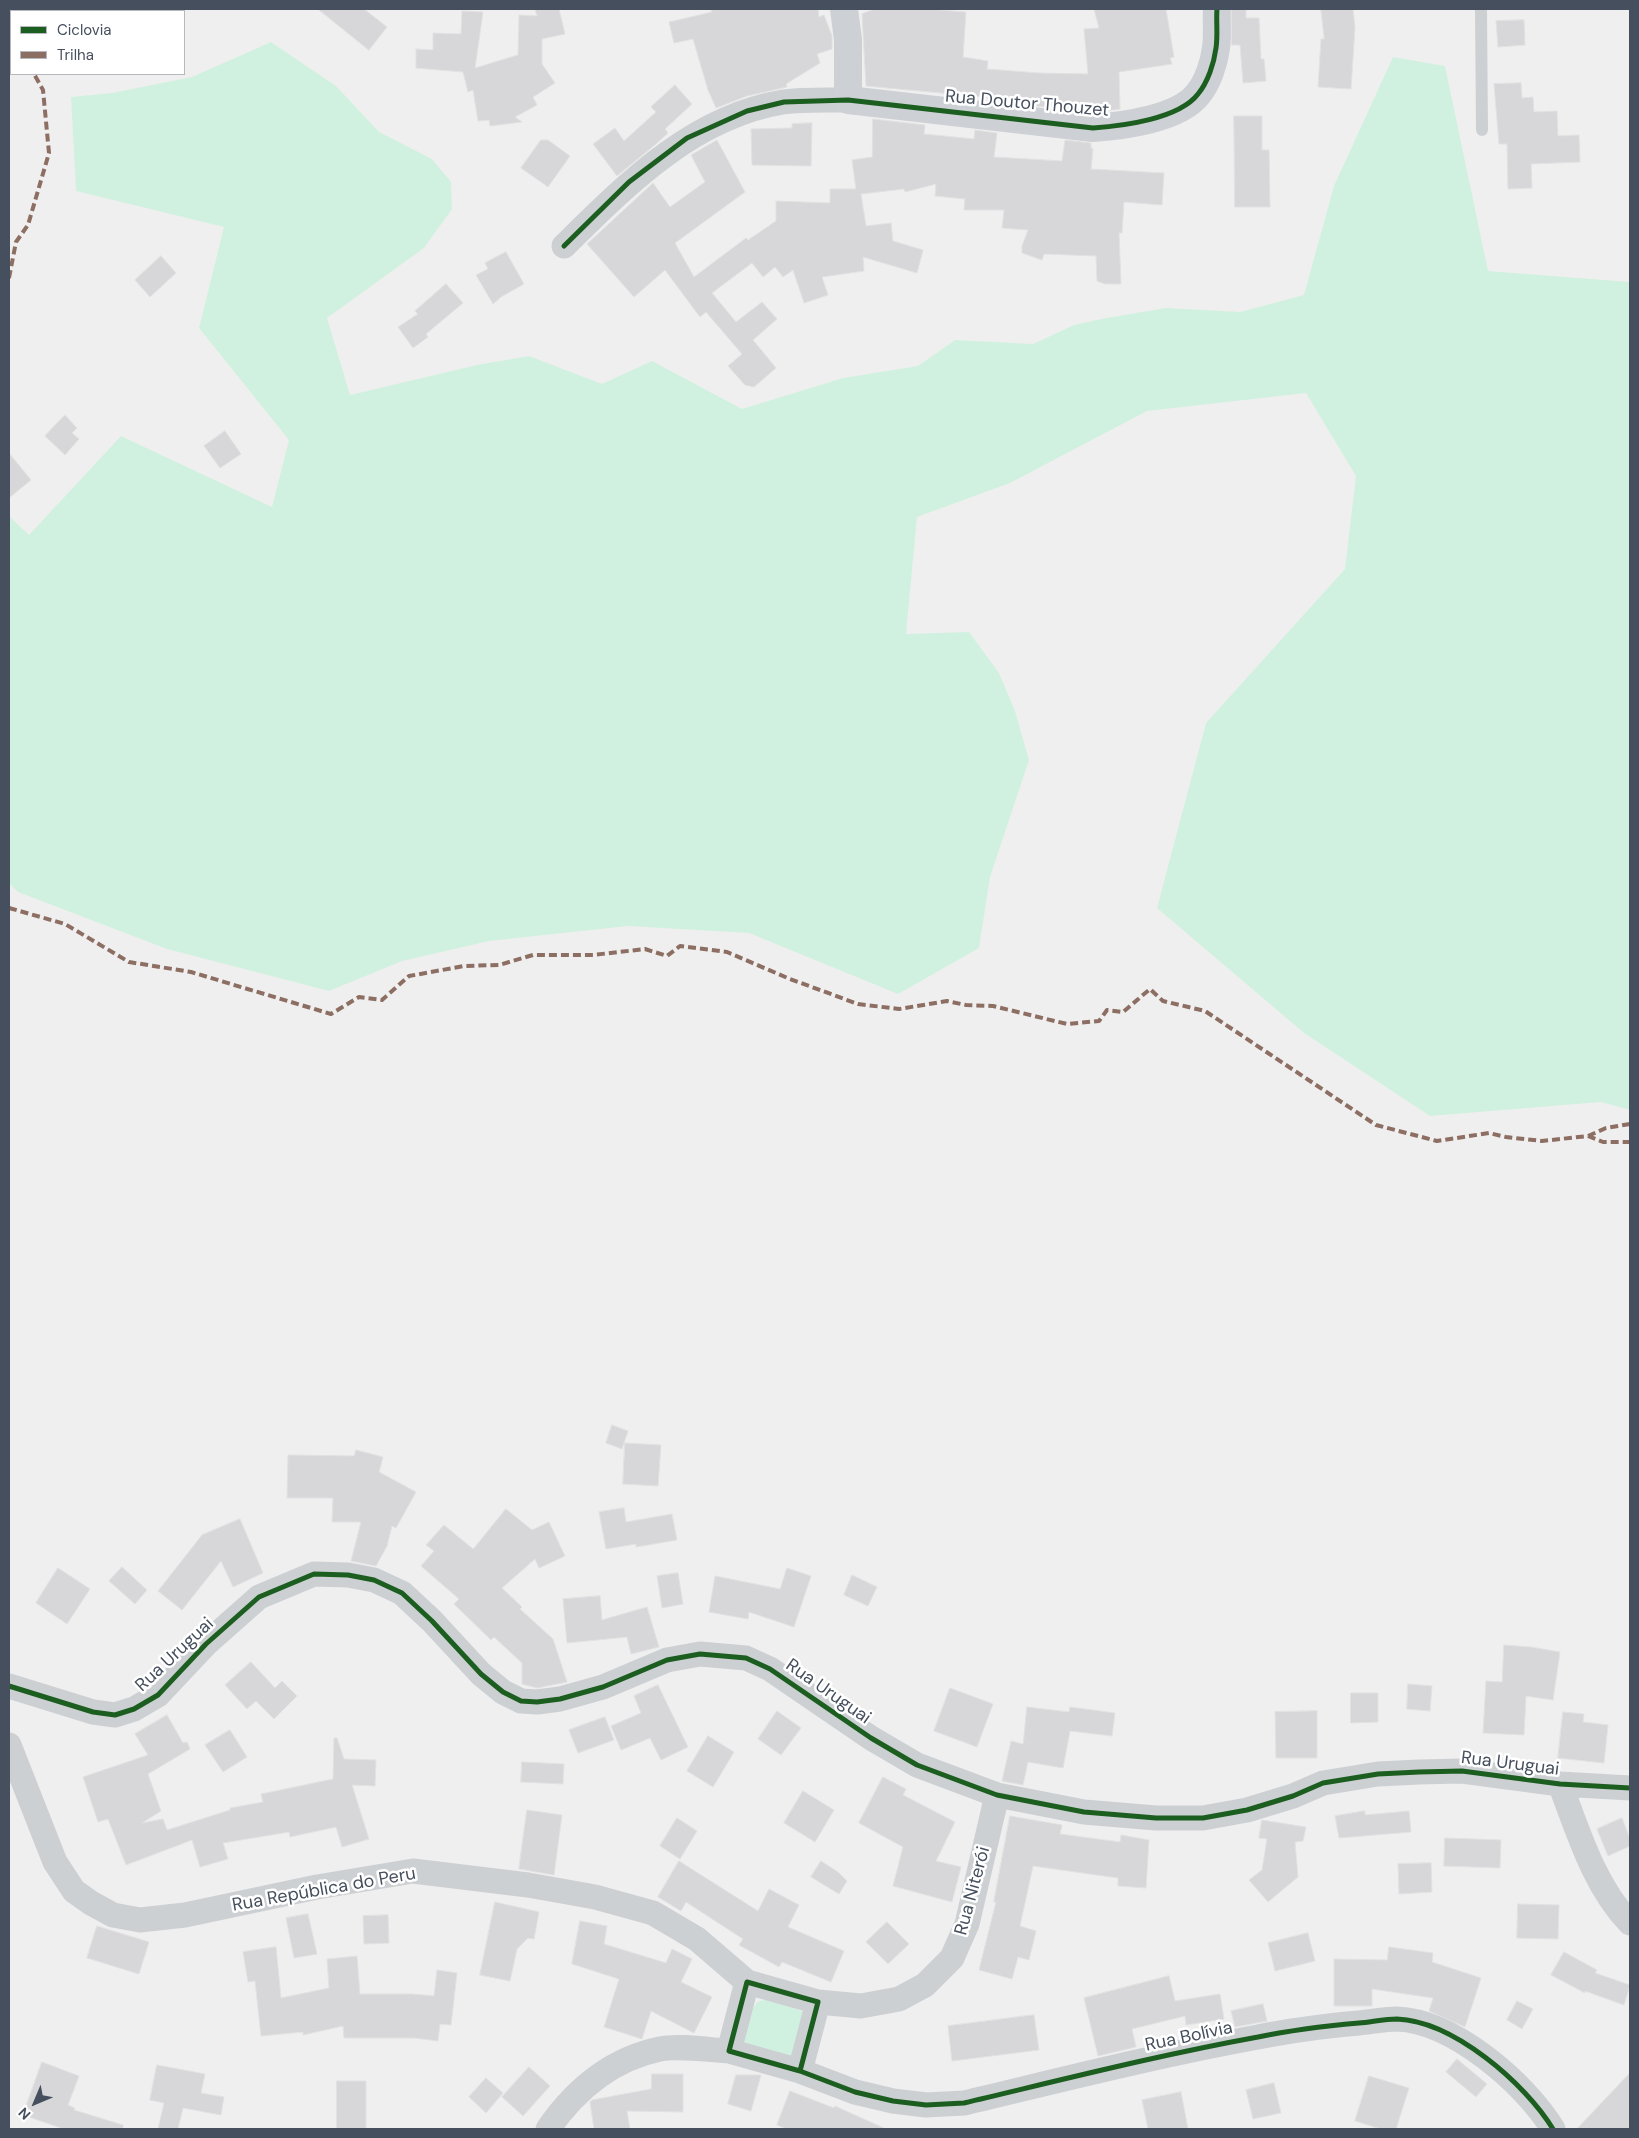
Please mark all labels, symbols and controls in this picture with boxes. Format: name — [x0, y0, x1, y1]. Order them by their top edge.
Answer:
legend — [10, 10, 185, 75]
text: Ciclovia — [57, 20, 111, 40]
text: Trilha — [57, 45, 94, 65]
street label: Rua Doutor Thouzet — [944, 86, 1110, 122]
street label: Rua Uruguai — [131, 1613, 219, 1697]
street label: Rua Uruguai — [781, 1655, 875, 1729]
street label: Rua Uruguai — [1460, 1747, 1560, 1781]
street label: Rua Niterói — [951, 1844, 995, 1938]
street label: Rua República do Peru — [231, 1863, 417, 1917]
street label: Rua Bolívia — [1143, 2017, 1235, 2057]
north arrow — [10, 2078, 60, 2128]
text: N — [14, 2104, 34, 2124]

